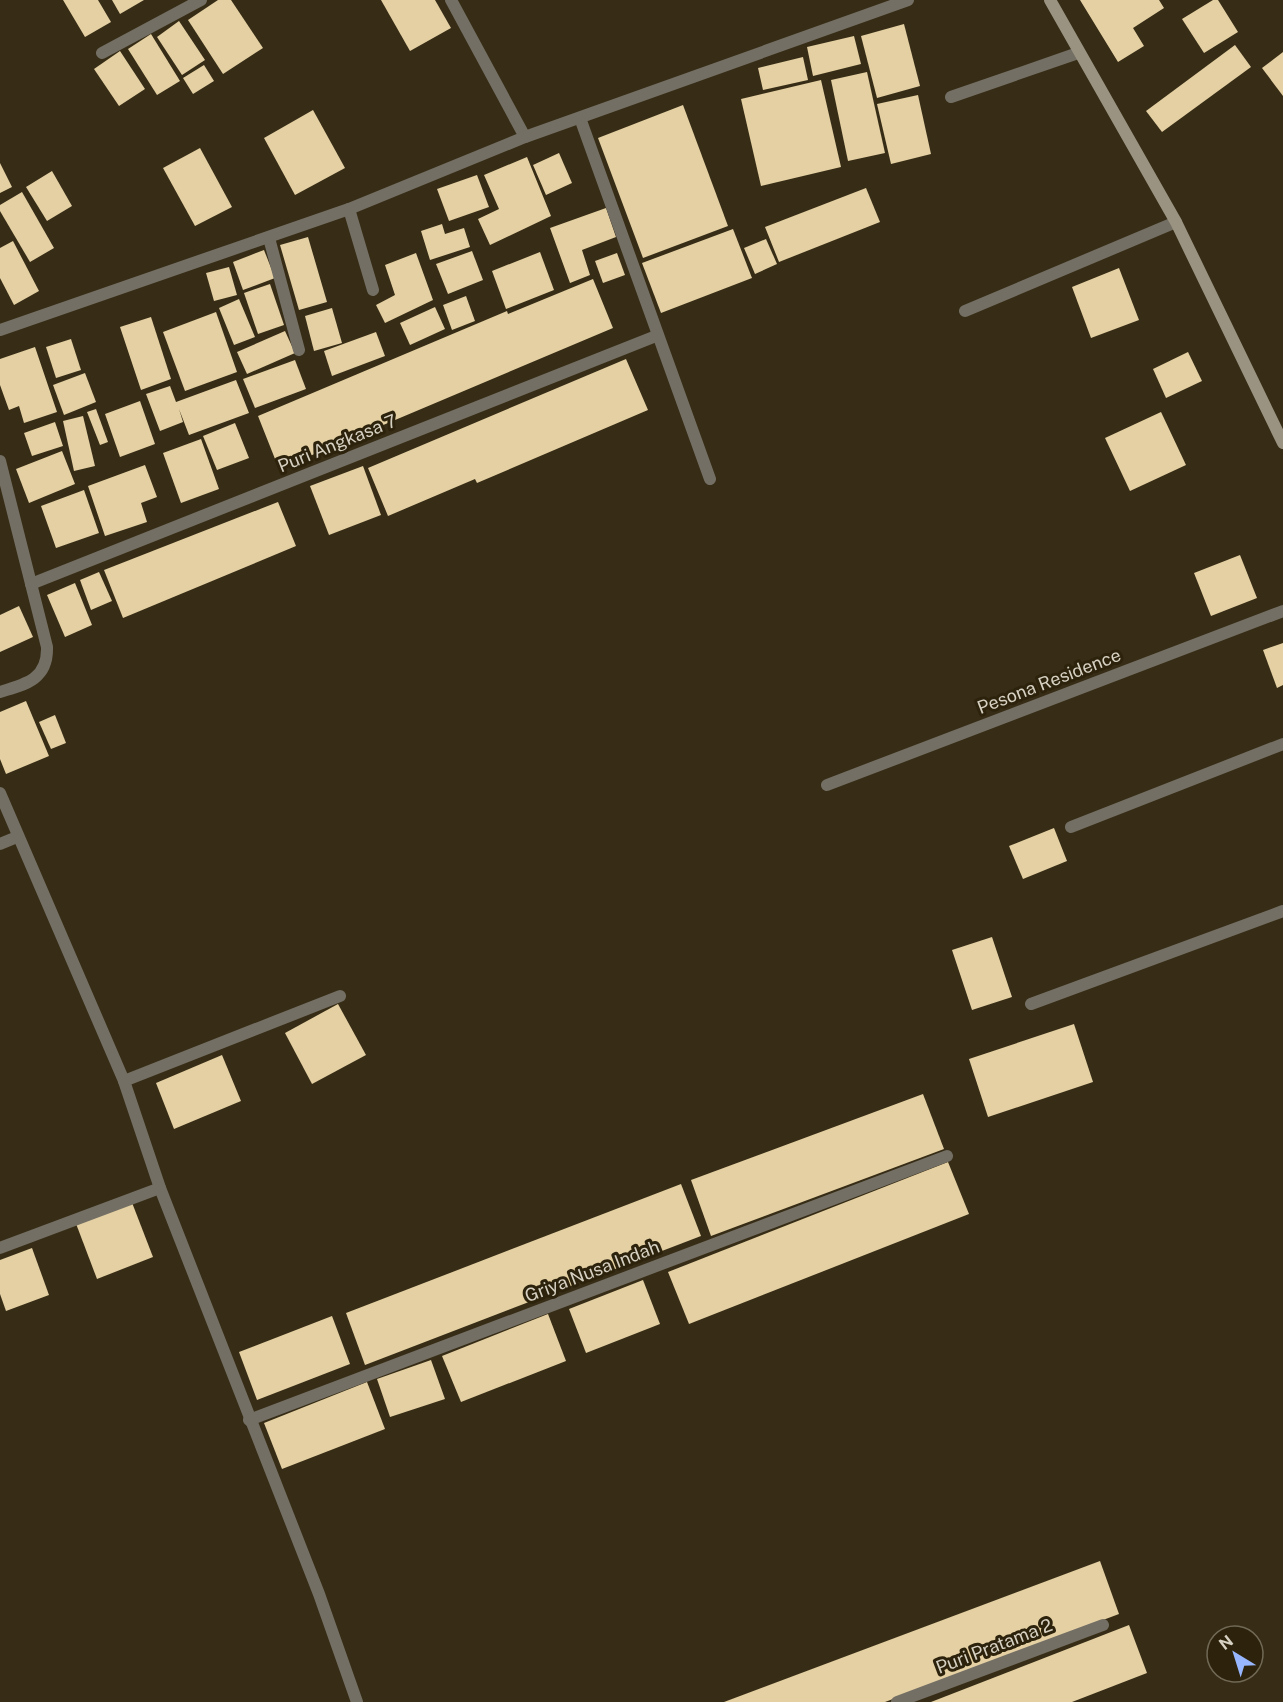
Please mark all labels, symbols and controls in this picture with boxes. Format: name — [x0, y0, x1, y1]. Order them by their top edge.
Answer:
street label: Puri Angkasa 7 — [275, 410, 399, 476]
street label: Pesona Residence — [974, 644, 1124, 718]
street label: Griya Nusa Indah — [522, 1236, 662, 1306]
street label: Puri Pratama 2 — [933, 1614, 1055, 1678]
north arrow — [1205, 1624, 1265, 1684]
text: N — [1215, 1631, 1237, 1654]

